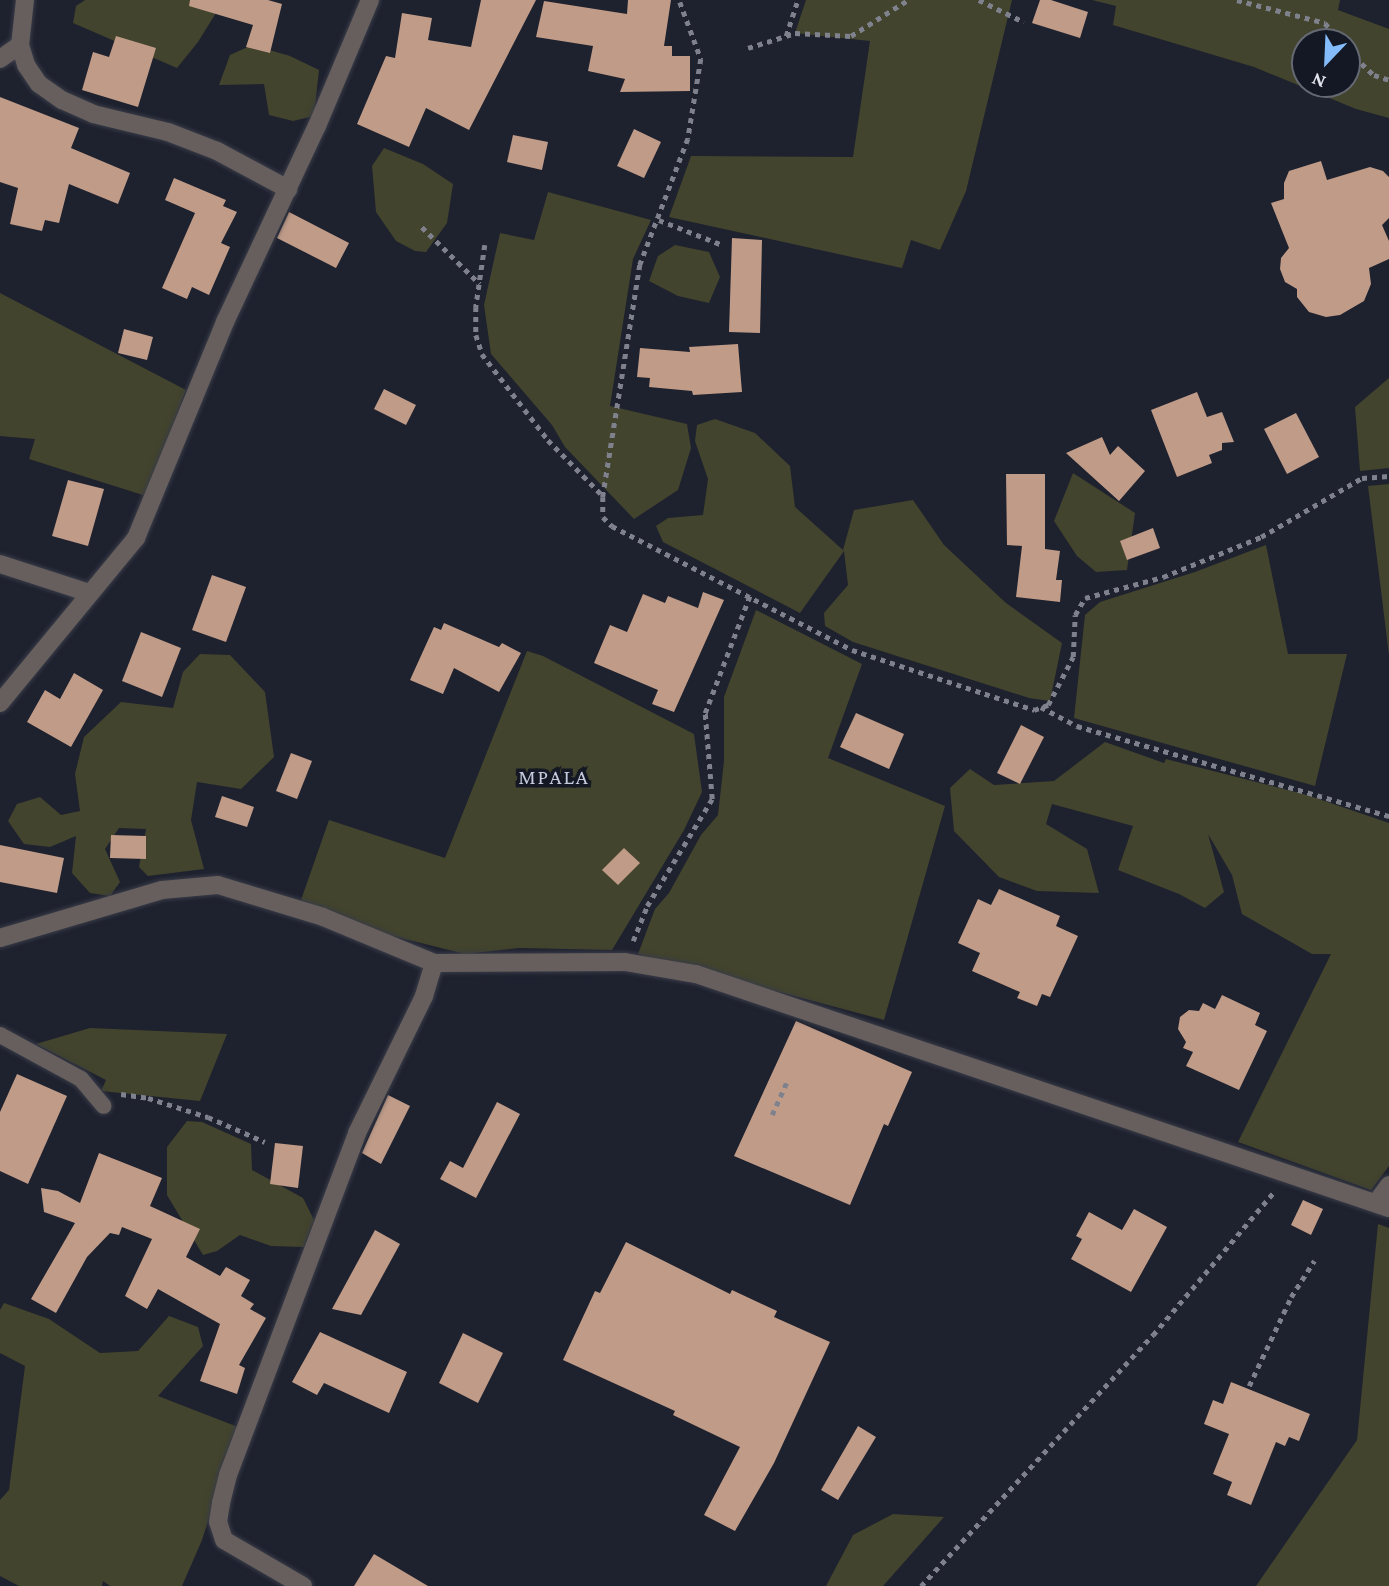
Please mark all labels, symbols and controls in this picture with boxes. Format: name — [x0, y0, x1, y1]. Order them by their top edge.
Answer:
north arrow — [1291, 28, 1361, 98]
text: N — [1308, 69, 1328, 93]
district label: MPALA — [519, 764, 589, 790]

